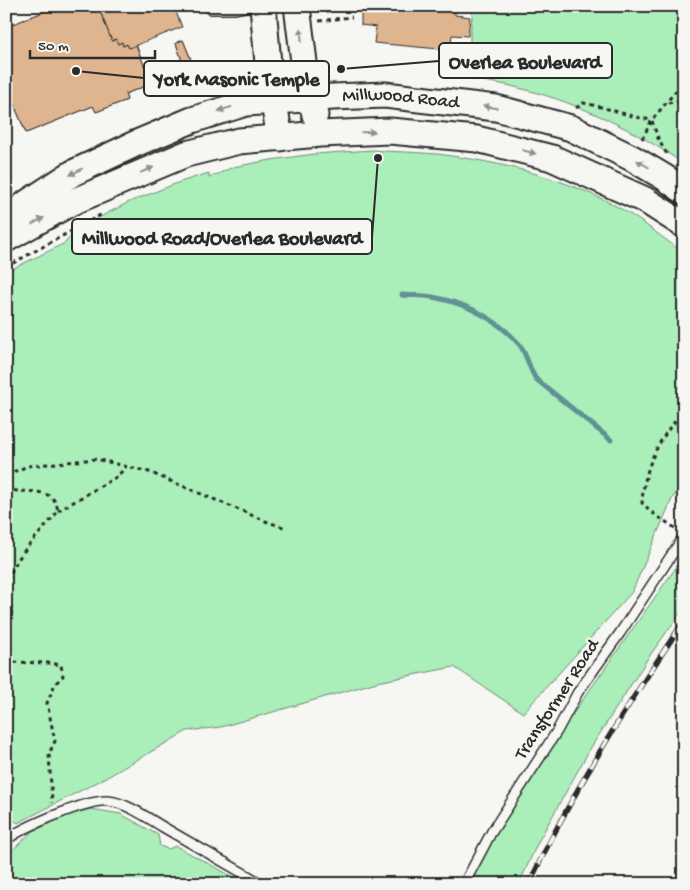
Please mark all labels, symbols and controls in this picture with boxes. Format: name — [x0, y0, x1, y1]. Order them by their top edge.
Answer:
one-way arrow — [297, 27, 305, 43]
scale bar — [30, 28, 155, 60]
text: 50 m — [38, 38, 69, 56]
callout: Overlea Boulevard — [439, 43, 612, 78]
text: Overlea Boulevard — [449, 53, 603, 76]
callout: York Masonic Temple — [144, 61, 329, 96]
text: York Masonic Temple — [152, 70, 320, 93]
street label: Millwood Road — [342, 83, 462, 115]
one-way arrow — [483, 103, 498, 111]
one-way arrow — [217, 105, 232, 113]
one-way arrow — [361, 128, 377, 136]
one-way arrow — [521, 148, 536, 156]
one-way arrow — [636, 160, 649, 169]
one-way arrow — [140, 166, 154, 174]
one-way arrow — [68, 168, 83, 176]
one-way arrow — [32, 217, 45, 226]
callout: Millwood Road/Overlea Boulevard — [72, 219, 372, 254]
text: Millwood Road/Overlea Boulevard — [82, 229, 365, 252]
street label: Transformer Road — [510, 634, 607, 765]

